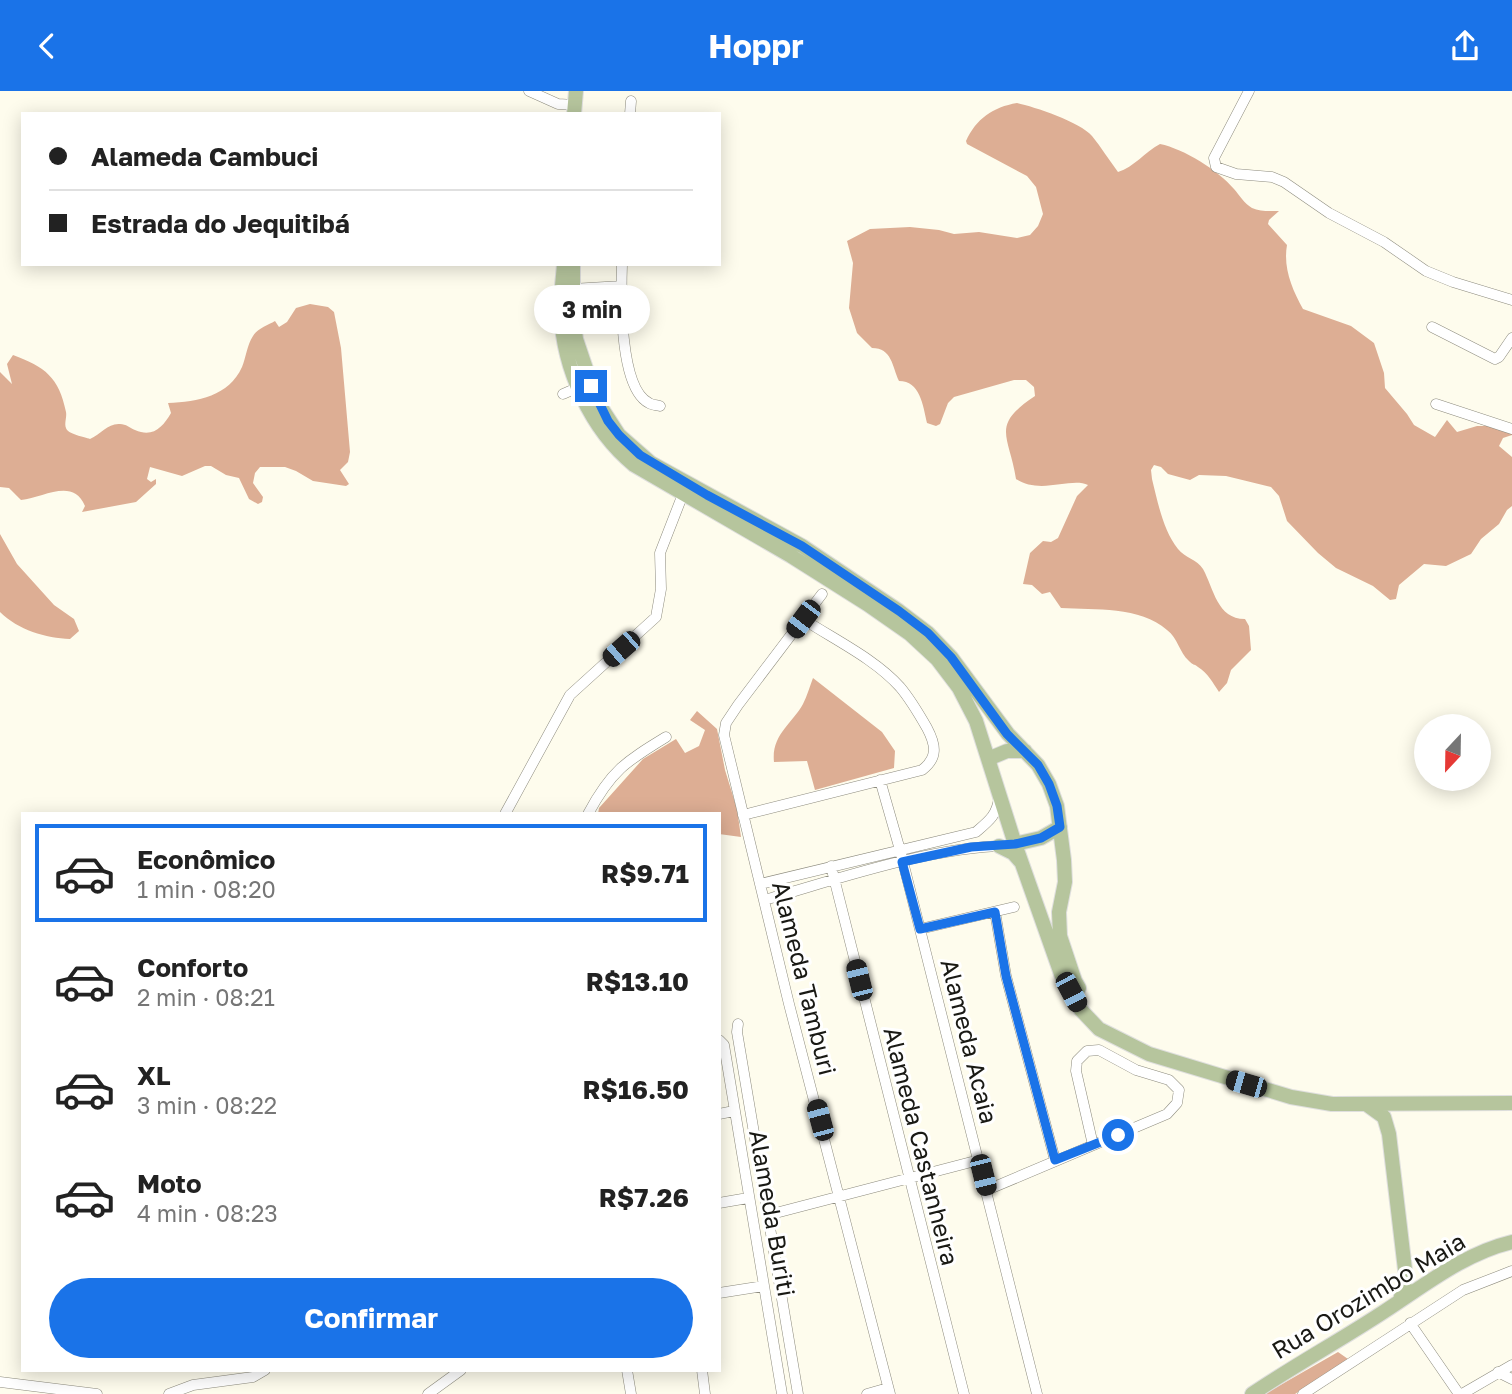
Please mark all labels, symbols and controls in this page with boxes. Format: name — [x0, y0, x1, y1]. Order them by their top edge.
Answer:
icon: back — [28, 27, 66, 65]
text: Hoppr — [708, 27, 804, 65]
icon: share — [1446, 27, 1484, 65]
text: Alameda Cambuci — [91, 141, 318, 172]
text: Estrada do Jequitibá — [91, 208, 350, 239]
callout: 3 min — [533, 285, 649, 334]
text: 3 min — [562, 295, 622, 323]
route end — [575, 370, 607, 402]
car — [782, 596, 825, 642]
car — [599, 627, 644, 671]
north arrow — [1414, 714, 1491, 791]
map controls — [1414, 714, 1491, 791]
icon: car — [53, 842, 116, 905]
text: Econômico — [137, 844, 275, 875]
text: R$9.71 — [601, 858, 689, 889]
text: 1 min · 08:20 — [137, 875, 276, 903]
street label: Alameda Tamburi — [767, 878, 843, 1078]
icon: car — [53, 950, 116, 1013]
text: Conforto — [137, 952, 248, 983]
street label: Alameda Acaia — [936, 956, 1004, 1126]
car — [844, 957, 875, 1003]
text: R$13.10 — [586, 966, 689, 997]
car — [1052, 969, 1091, 1015]
text: 2 min · 08:21 — [137, 983, 275, 1011]
street label: Alameda Castanheira — [878, 1024, 966, 1268]
icon: car — [53, 1058, 116, 1121]
text: XL — [137, 1060, 171, 1091]
car — [1223, 1068, 1270, 1100]
text: R$16.50 — [583, 1074, 689, 1105]
text: 3 min · 08:22 — [137, 1091, 277, 1119]
car — [805, 1097, 836, 1143]
route start — [1102, 1119, 1134, 1151]
street label: Alameda Buriti — [744, 1127, 802, 1299]
car — [968, 1152, 999, 1198]
icon: car — [53, 1166, 116, 1229]
text: Moto — [137, 1168, 202, 1199]
text: R$7.26 — [599, 1182, 689, 1213]
text: 4 min · 08:23 — [137, 1199, 278, 1227]
street label: Rua Orozimbo Maia — [1266, 1226, 1470, 1364]
button: Confirmar — [49, 1278, 693, 1358]

